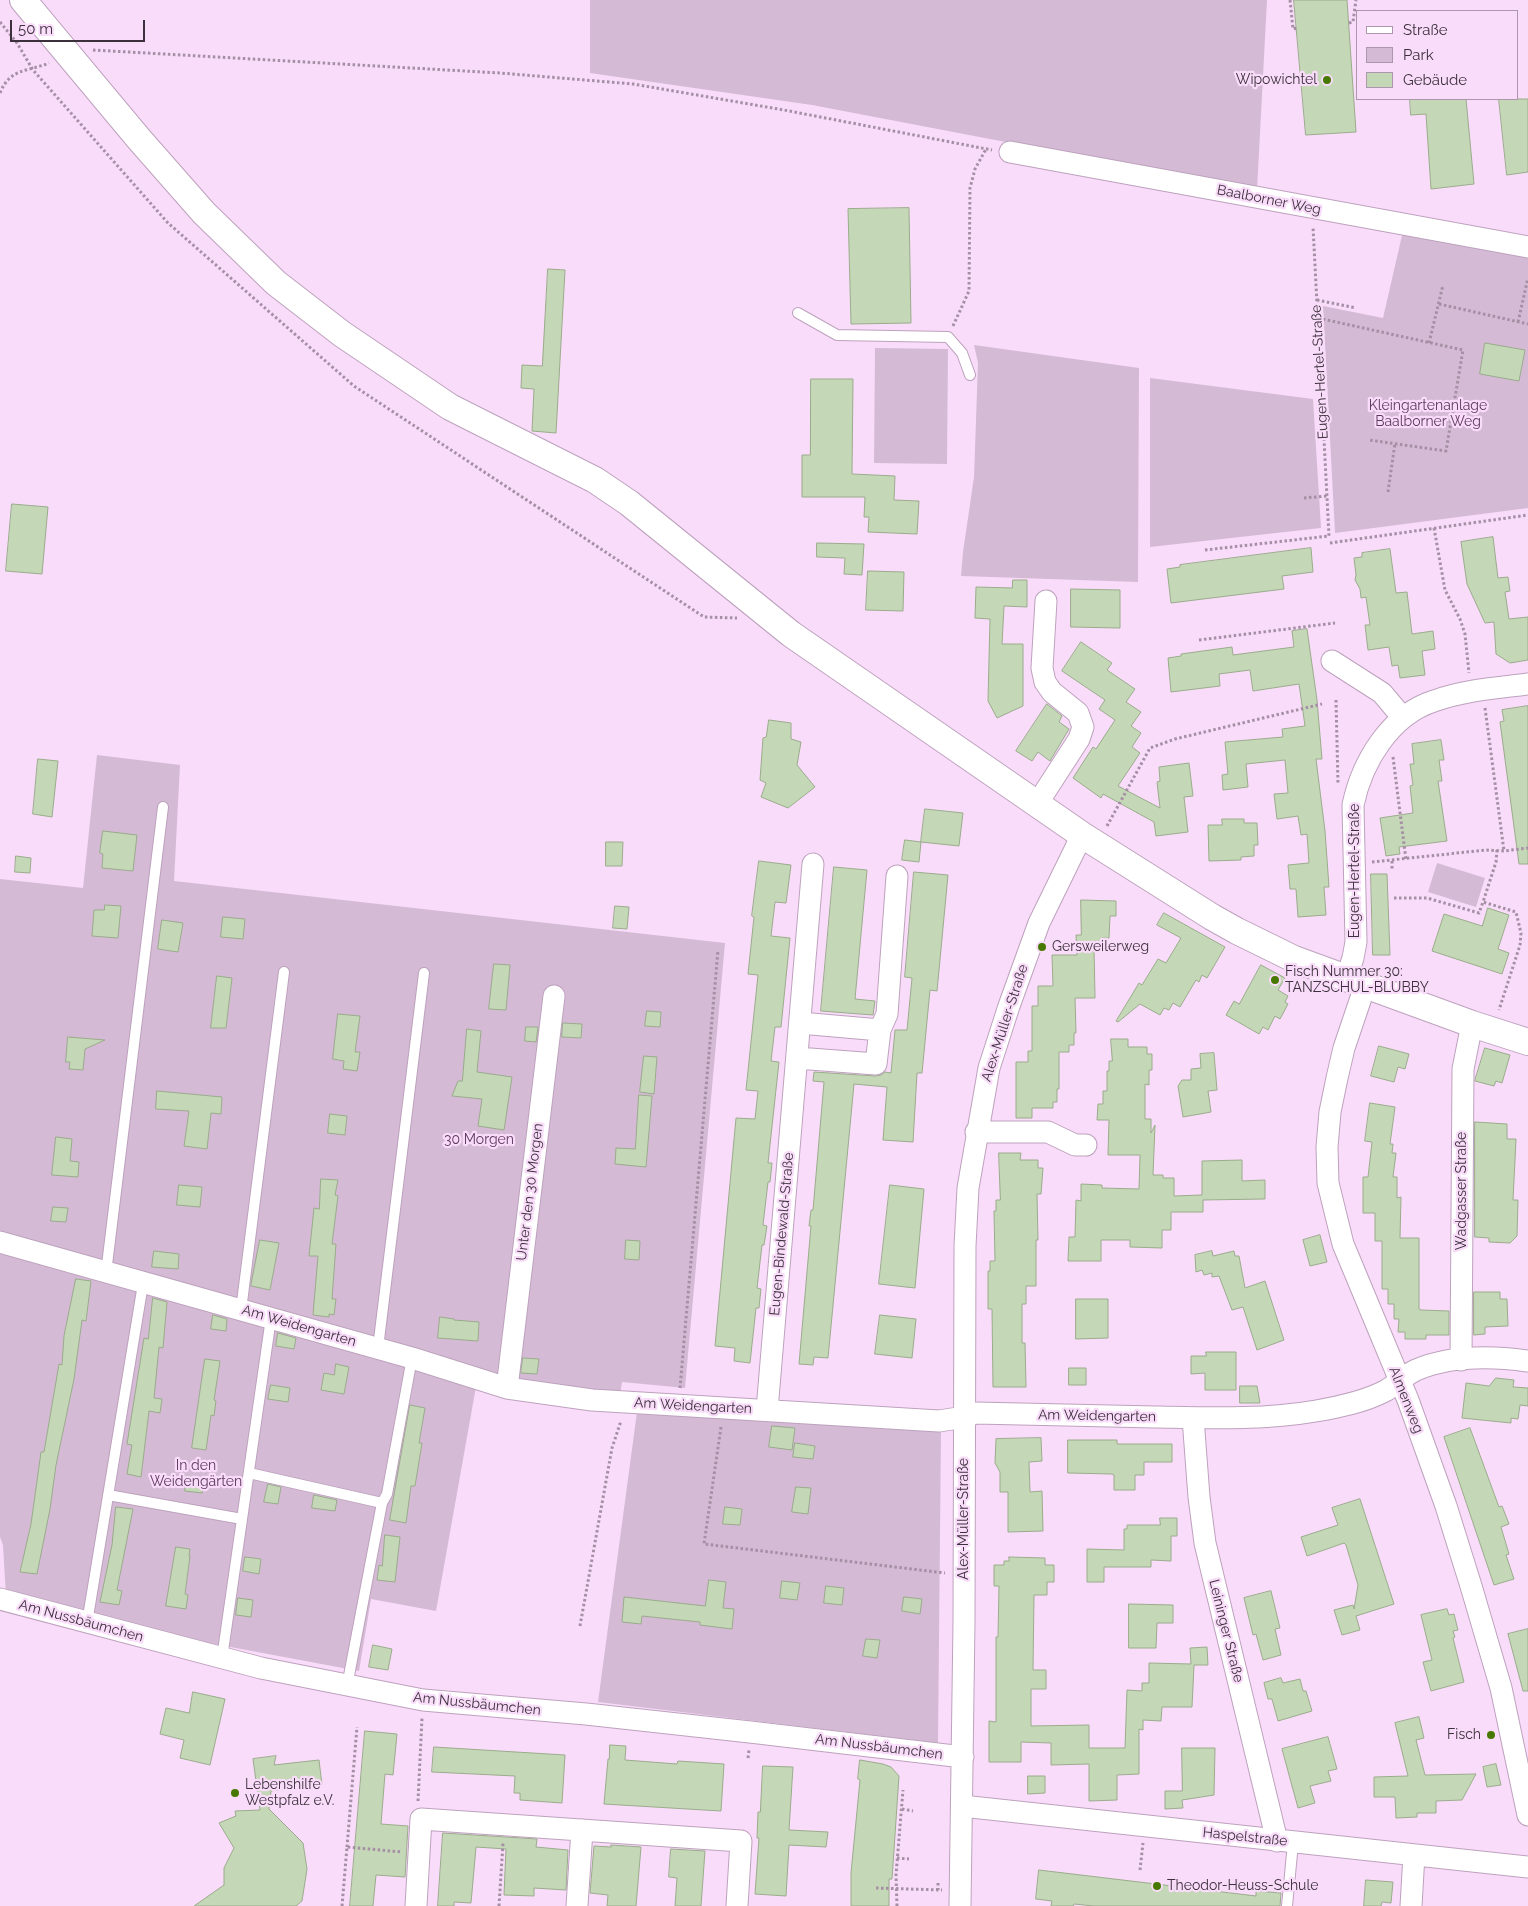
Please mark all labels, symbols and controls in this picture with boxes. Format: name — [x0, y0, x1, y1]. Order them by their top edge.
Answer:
scale bar — [12, 10, 148, 42]
legend — [1356, 10, 1518, 100]
text: 50 m — [18, 20, 53, 38]
text: Straße — [1403, 21, 1447, 39]
text: Park — [1403, 46, 1434, 64]
text: Gebäude — [1403, 71, 1467, 89]
place label: Wipowichtel — [1236, 72, 1317, 88]
marker: Wipowichtel — [1321, 74, 1333, 86]
street label: Baalborner Weg — [1216, 182, 1322, 218]
street label: Eugen-Hertel-Straße — [1308, 304, 1332, 440]
park label: Kleingartenanlage Baalborner Weg — [1369, 398, 1487, 431]
street label: Eugen-Hertel-Straße — [1347, 804, 1363, 938]
place label: Gersweilerweg — [1052, 939, 1149, 955]
marker: Gersweilerweg — [1036, 941, 1048, 953]
street label: Alex-Müller-Straße — [978, 962, 1032, 1084]
place label: Fisch Nummer 30: TANZSCHUL-BLUBBY — [1285, 964, 1429, 996]
marker: Fisch Nummer 30: TANZSCHUL-BLUBBY — [1269, 974, 1281, 986]
street label: Unter den 30 Morgen — [513, 1122, 547, 1262]
park label: 30 Morgen — [444, 1132, 514, 1148]
street label: Wadgasser Straße — [1454, 1132, 1470, 1250]
street label: Eugen-Bindewald-Straße — [767, 1152, 797, 1316]
street label: Am Weidengarten — [240, 1302, 358, 1350]
street label: Almenweg — [1385, 1364, 1427, 1436]
street label: Am Weidengarten — [634, 1395, 752, 1417]
street label: Am Weidengarten — [1038, 1407, 1156, 1425]
park label: In den Weidengärten — [150, 1458, 242, 1490]
street label: Alex-Müller-Straße — [956, 1458, 972, 1580]
street label: Leininger Straße — [1205, 1578, 1247, 1684]
street label: Am Nussbäumchen — [17, 1596, 145, 1646]
street label: Am Nussbäumchen — [412, 1689, 542, 1719]
place label: Fisch — [1447, 1727, 1481, 1743]
marker: Fisch — [1485, 1729, 1497, 1741]
street label: Am Nussbäumchen — [814, 1731, 944, 1763]
place label: Lebenshilfe Westpfalz e.V. — [245, 1777, 334, 1810]
marker: Lebenshilfe Westpfalz e.V. — [229, 1787, 241, 1799]
street label: Haspelstraße — [1202, 1824, 1288, 1850]
place label: Theodor-Heuss-Schule — [1167, 1878, 1318, 1894]
marker: Theodor-Heuss-Schule — [1151, 1880, 1163, 1892]

